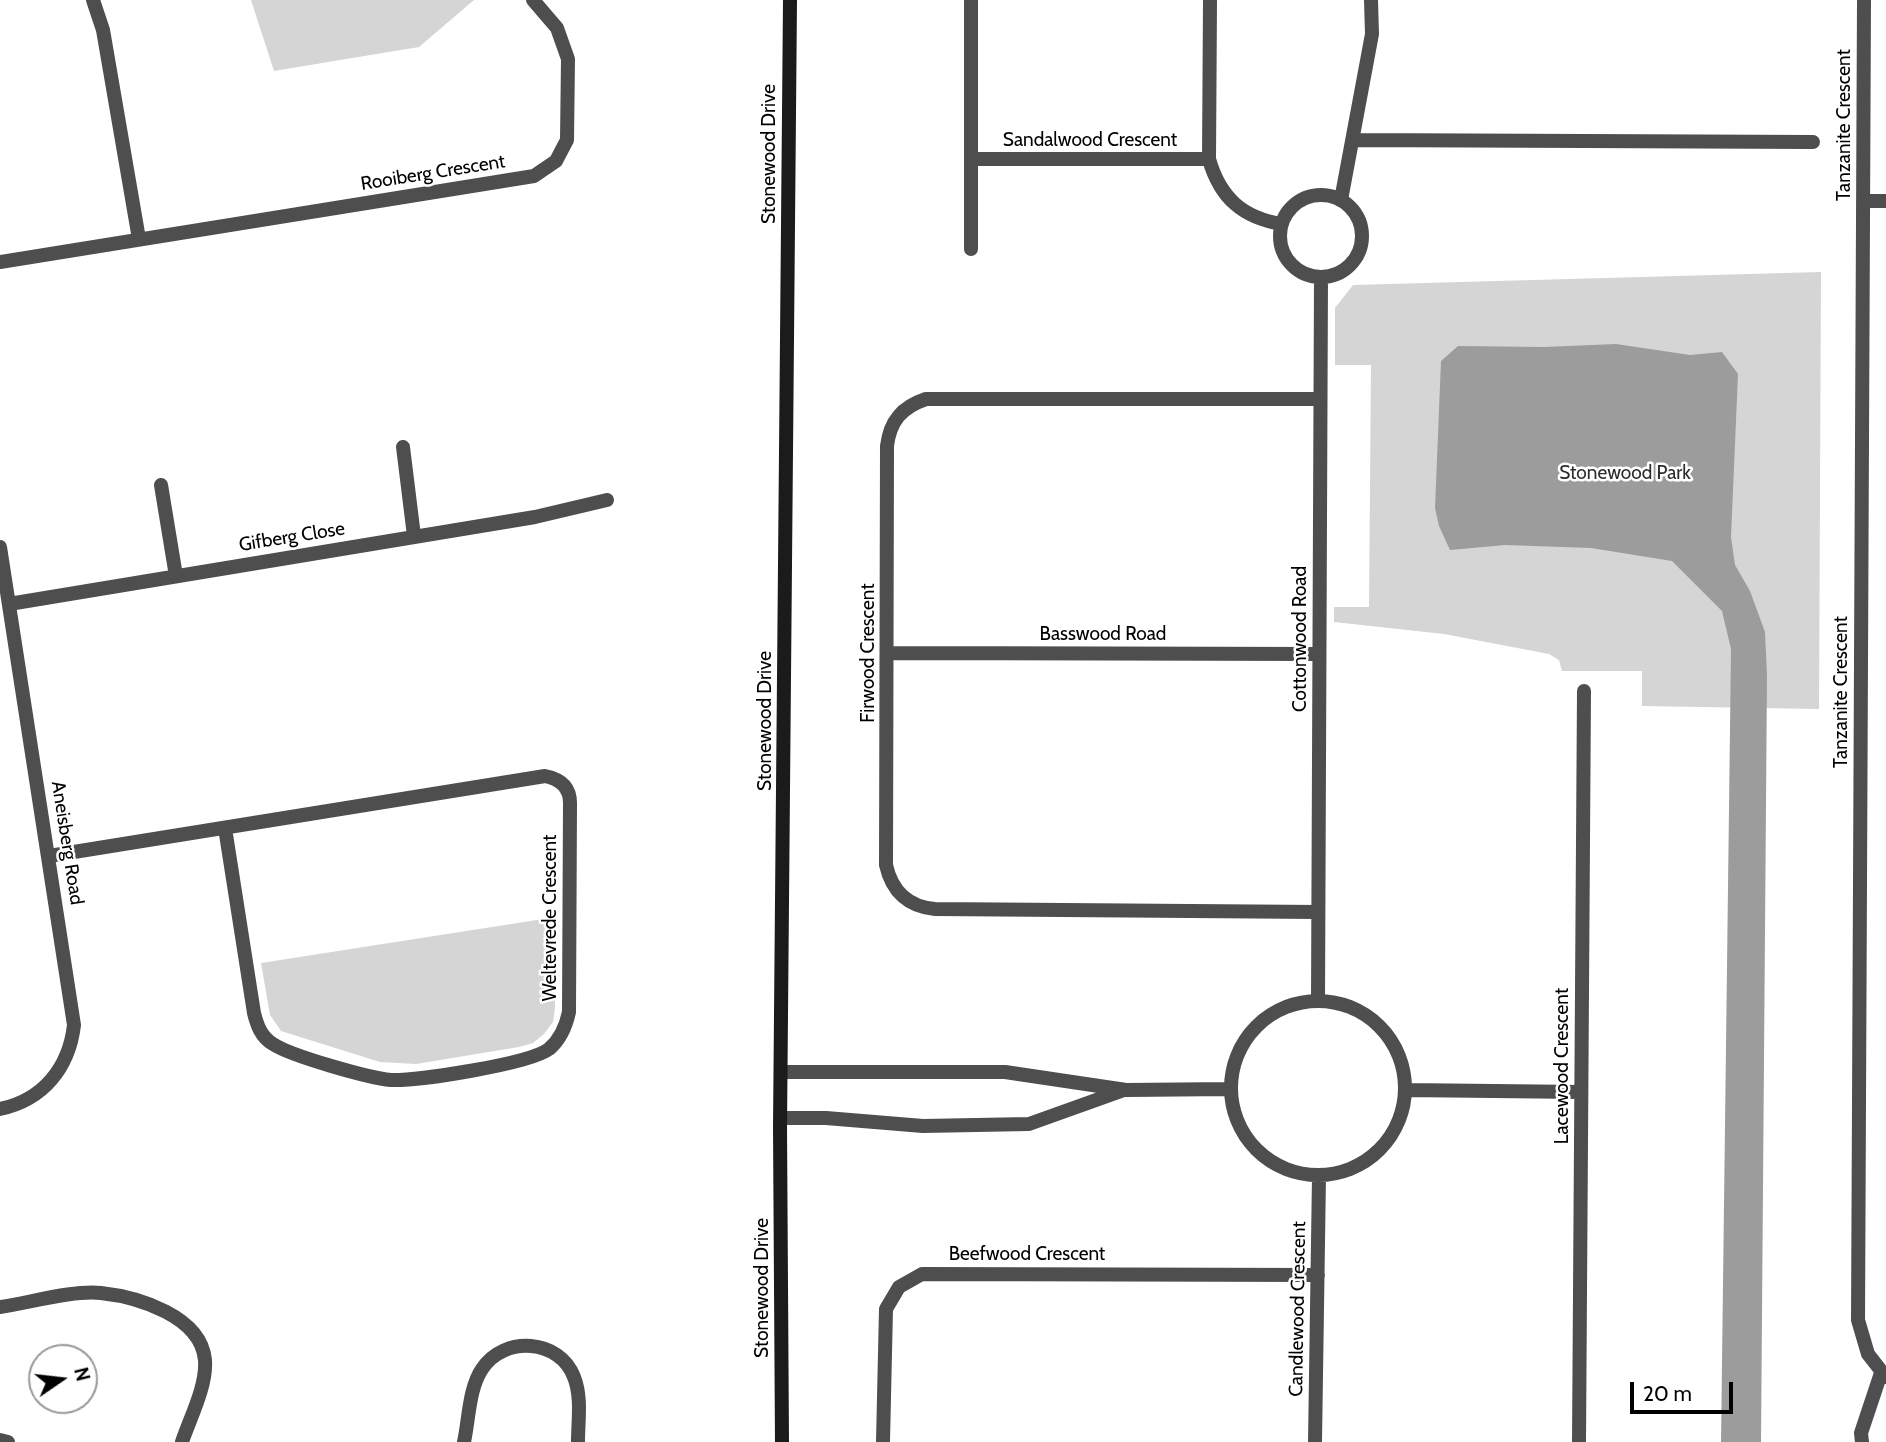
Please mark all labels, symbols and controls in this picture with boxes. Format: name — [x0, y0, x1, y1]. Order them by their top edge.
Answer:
street label: Tanzanite Crescent — [1833, 49, 1855, 201]
street label: Stonewood Drive — [758, 84, 780, 224]
street label: Sandalwood Crescent — [1003, 129, 1177, 151]
street label: Rooiberg Crescent — [359, 150, 507, 196]
park label: Stonewood Park — [1559, 462, 1691, 484]
street label: Gifberg Close — [237, 517, 347, 557]
street label: Cottonwood Road — [1289, 566, 1311, 712]
street label: Firwood Crescent — [857, 583, 879, 723]
street label: Tanzanite Crescent — [1830, 616, 1852, 768]
street label: Basswood Road — [1040, 623, 1166, 645]
street label: Stonewood Drive — [754, 651, 776, 791]
street label: Aneisberg Road — [46, 779, 88, 907]
street label: Weltevrede Crescent — [539, 835, 561, 1001]
street label: Lacewood Crescent — [1551, 988, 1573, 1144]
street label: Stonewood Drive — [751, 1218, 773, 1358]
street label: Candlewood Crescent — [1285, 1221, 1311, 1397]
street label: Beefwood Crescent — [949, 1243, 1105, 1265]
north arrow — [28, 1344, 98, 1414]
text: N — [69, 1365, 95, 1384]
scale bar — [1634, 1368, 1737, 1412]
text: 20 m — [1643, 1381, 1692, 1406]

